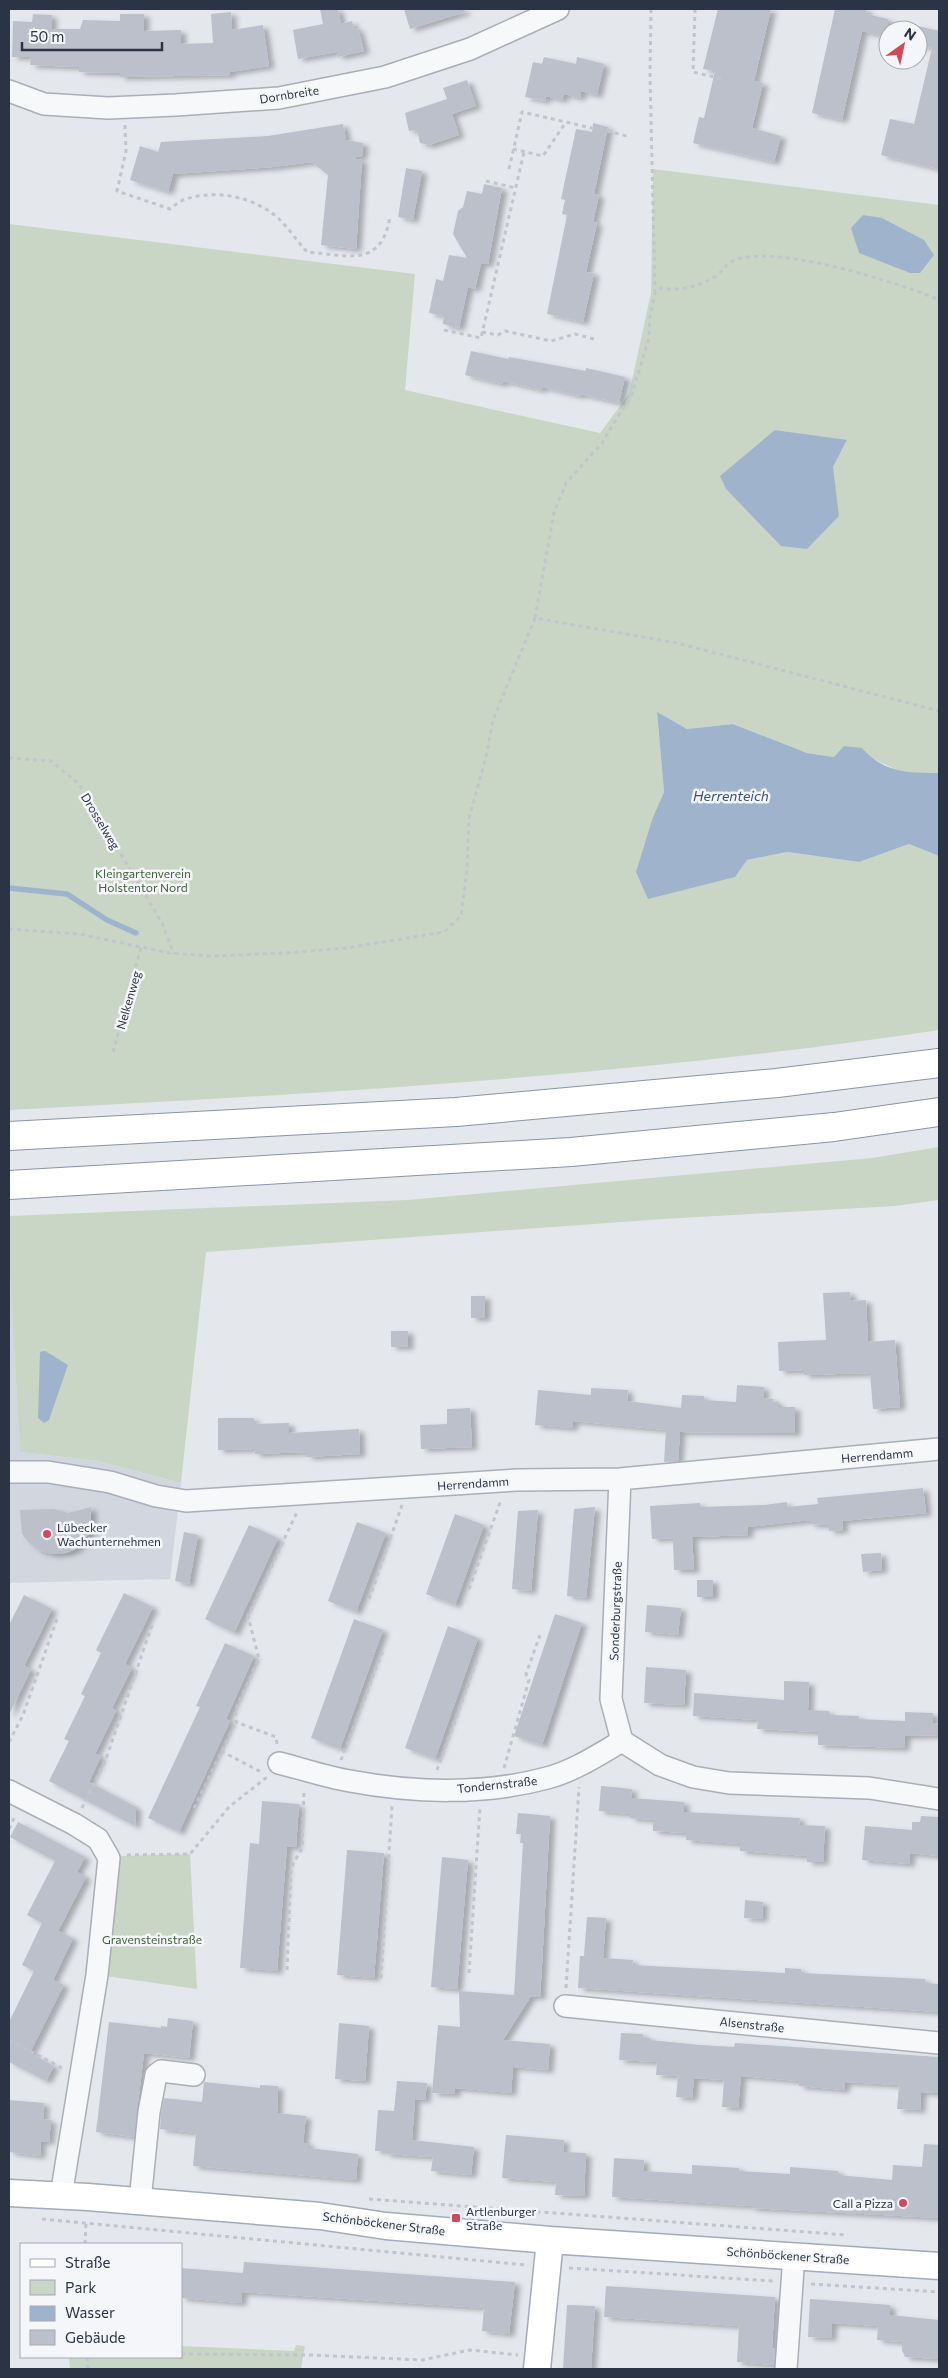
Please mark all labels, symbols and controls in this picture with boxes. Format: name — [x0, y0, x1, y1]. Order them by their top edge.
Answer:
scale bar — [22, 20, 162, 52]
north arrow — [878, 20, 928, 70]
text: N — [901, 24, 919, 44]
text: 50 m — [30, 27, 64, 45]
street label: Dornbreite — [258, 82, 320, 106]
water label: Herrenteich — [693, 787, 769, 804]
street label: Drosselweg — [79, 790, 123, 852]
park label: Kleingartenverein Holstentor Nord — [95, 866, 191, 894]
street label: Nelkenweg — [113, 969, 143, 1031]
street label: Herrendamm — [840, 1445, 914, 1465]
street label: Herrendamm — [437, 1474, 509, 1492]
place label: Lübecker Wachunternehmen — [57, 1520, 161, 1548]
marker: Lübecker Wachunternehmen — [41, 1528, 53, 1540]
street label: Sonderburgstraße — [606, 1561, 624, 1661]
street label: Tondernstraße — [456, 1773, 538, 1795]
park label: Gravensteinstraße — [102, 1932, 202, 1946]
street label: Alsenstraße — [719, 2014, 785, 2034]
place label: Call a Pizza — [833, 2196, 893, 2210]
marker: Call a Pizza — [897, 2197, 909, 2209]
place label: Artlenburger Straße — [466, 2204, 537, 2232]
street label: Schönböckener Straße — [322, 2209, 446, 2237]
marker: Artlenburger Straße — [450, 2212, 462, 2224]
legend — [20, 2243, 182, 2358]
street label: Schönböckener Straße — [726, 2244, 850, 2266]
text: Straße — [65, 2253, 111, 2271]
text: Park — [65, 2278, 96, 2296]
text: Wasser — [65, 2303, 115, 2321]
text: Gebäude — [65, 2328, 126, 2346]

